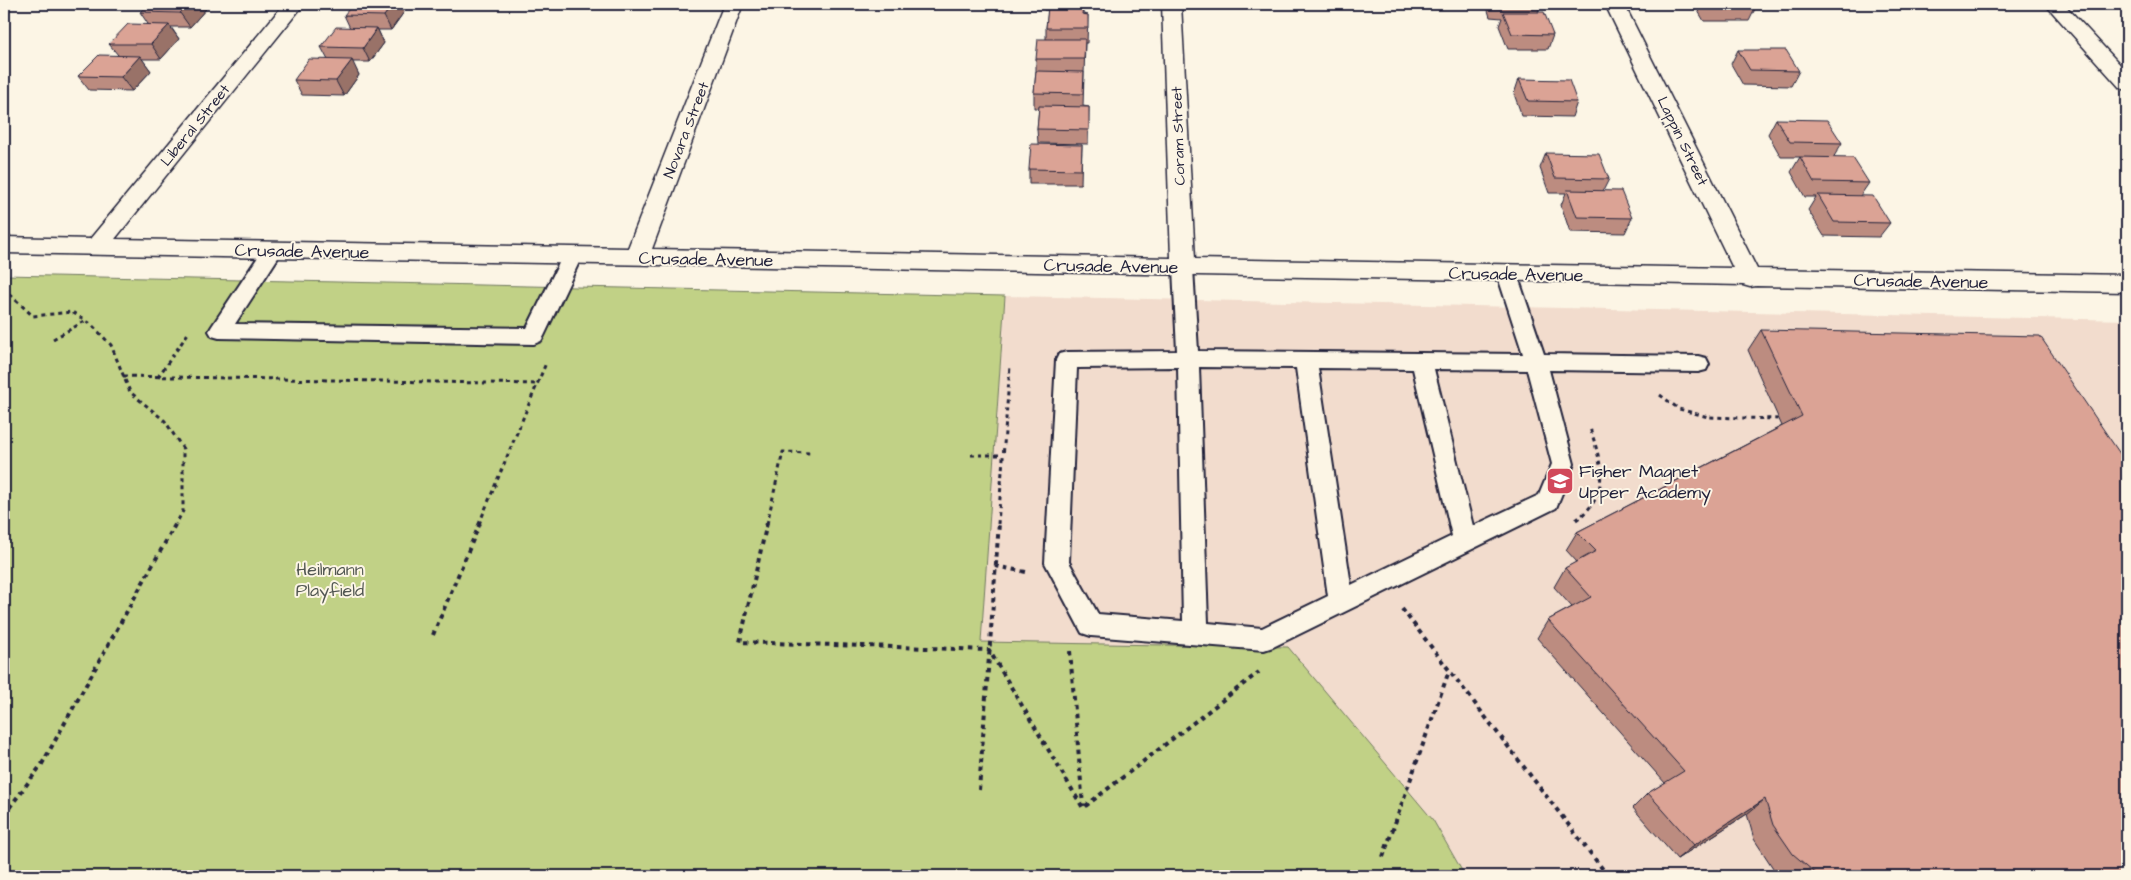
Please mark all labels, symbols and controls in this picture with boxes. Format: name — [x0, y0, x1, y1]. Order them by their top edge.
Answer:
street label: Novara Street — [658, 79, 714, 181]
street label: Liberal Street — [156, 80, 235, 171]
street label: Coram Street — [1166, 86, 1191, 186]
street label: Lappin Street — [1652, 93, 1713, 189]
street label: Crusade Avenue — [234, 238, 370, 265]
street label: Crusade Avenue — [638, 246, 774, 273]
street label: Crusade Avenue — [1043, 253, 1179, 280]
street label: Crusade Avenue — [1448, 261, 1584, 288]
street label: Crusade Avenue — [1853, 268, 1989, 295]
place label: Fisher Magnet Upper Academy — [1579, 459, 1711, 506]
school or university icon: Fisher Magnet Upper Academy — [1545, 466, 1575, 496]
park label: Heilmann Playfield — [296, 557, 364, 604]

